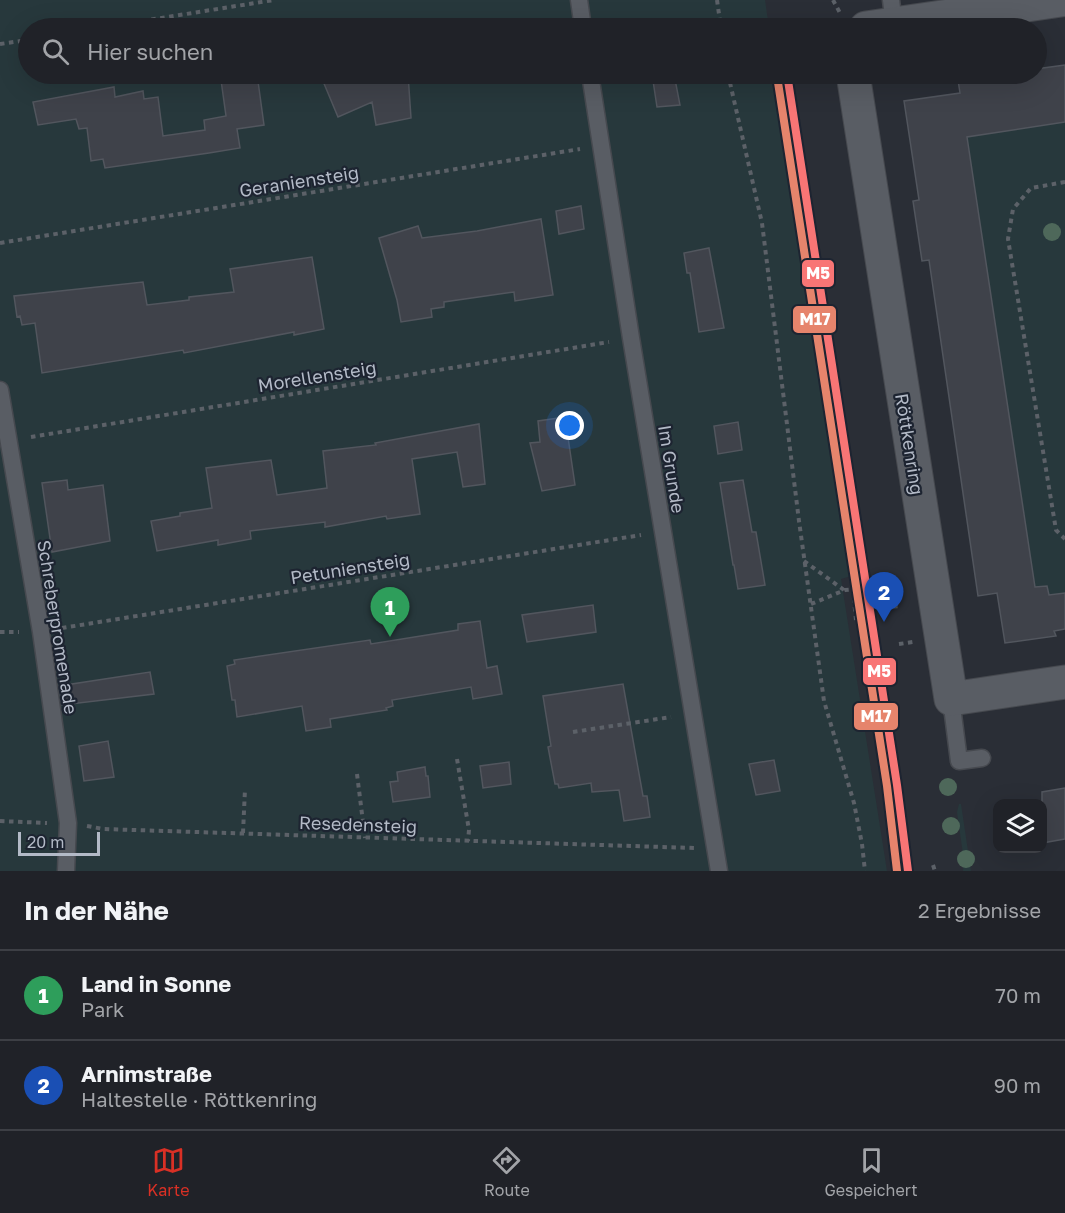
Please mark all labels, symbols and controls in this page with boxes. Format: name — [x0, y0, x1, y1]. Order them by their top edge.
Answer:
search box — [18, 18, 1047, 84]
icon: search — [39, 35, 72, 68]
text: Hier suchen — [87, 38, 213, 65]
street label: Geraniensteig — [238, 161, 360, 201]
line badge: M5 — [801, 259, 835, 288]
text: M5 — [806, 263, 830, 283]
line badge: M17 — [792, 305, 837, 334]
text: M17 — [799, 309, 831, 329]
street label: Morellensteig — [256, 356, 378, 396]
street label: Röttkenring — [891, 392, 929, 496]
your location — [555, 411, 584, 440]
street label: Im Grunde — [654, 423, 690, 515]
street label: Schreberpromenade — [33, 538, 83, 716]
street label: Petuniensteig — [289, 548, 411, 588]
pin: 2 — [864, 572, 904, 622]
pin: 1 — [370, 588, 410, 637]
line badge: M5 — [862, 657, 897, 686]
text: M5 — [867, 661, 891, 681]
line badge: M17 — [853, 702, 899, 731]
text: M17 — [860, 706, 892, 726]
map controls — [993, 799, 1047, 853]
button: layers — [993, 799, 1047, 853]
street label: Resedensteig — [299, 811, 417, 837]
scale bar — [18, 829, 100, 856]
text: 20 m — [27, 832, 64, 852]
text: In der Nähe — [24, 895, 169, 926]
text: 2 Ergebnisse — [918, 898, 1041, 922]
text: Land in Sonne — [81, 970, 231, 997]
text: 1 — [38, 983, 49, 1007]
text: 70 m — [995, 983, 1041, 1007]
text: Park — [81, 997, 124, 1021]
text: Arnimstraße — [81, 1060, 212, 1087]
text: 2 — [37, 1073, 50, 1097]
text: 90 m — [994, 1073, 1041, 1097]
text: Haltestelle · Röttkenring — [81, 1087, 317, 1111]
tab: Karte — [147, 1144, 189, 1200]
tab: Route — [484, 1144, 530, 1200]
tab: Gespeichert — [824, 1144, 918, 1200]

